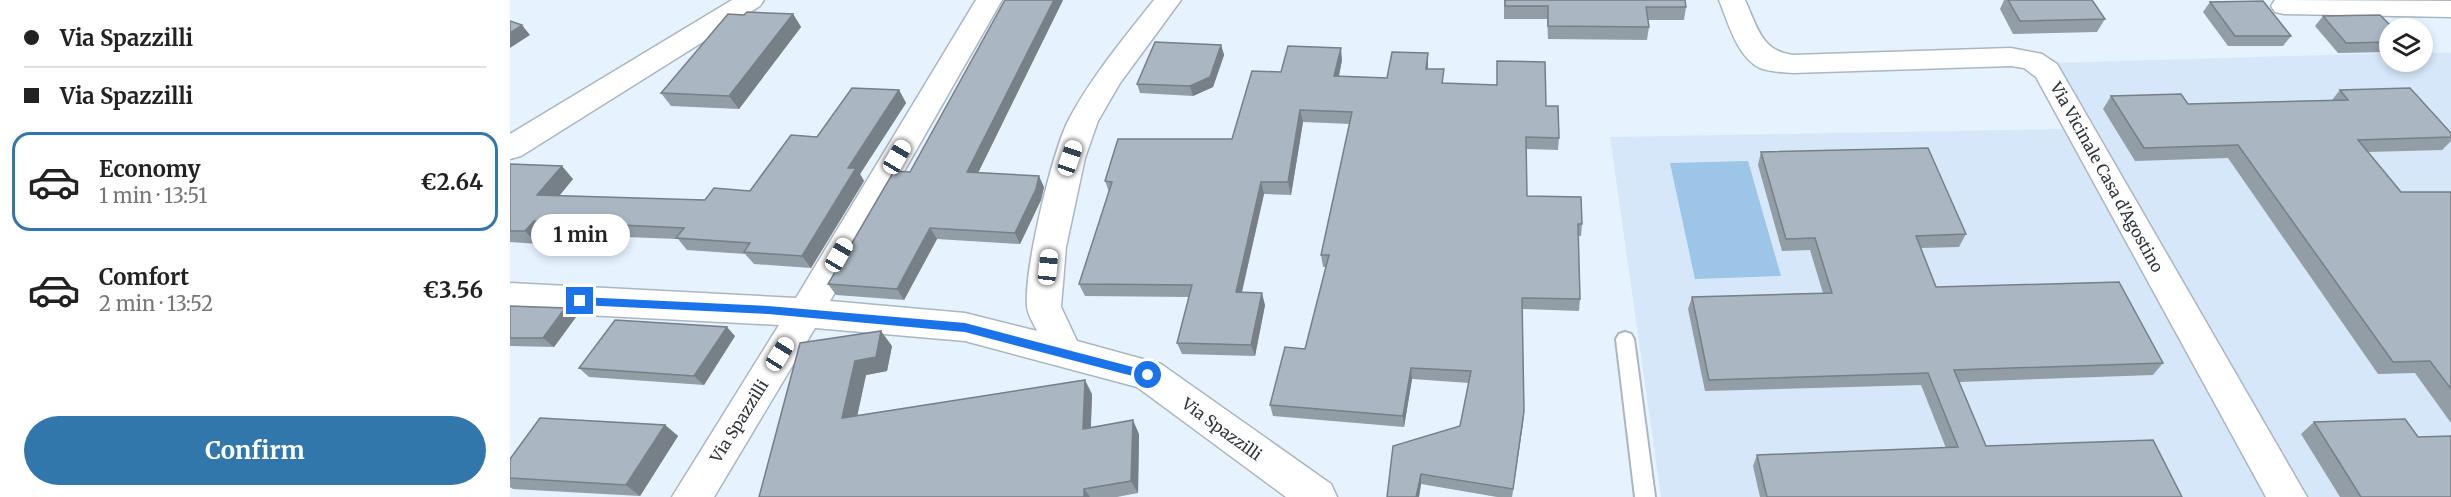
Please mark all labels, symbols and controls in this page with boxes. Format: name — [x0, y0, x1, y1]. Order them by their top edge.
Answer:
map controls — [2379, 18, 2433, 72]
button: layers — [2379, 18, 2433, 72]
text: Via Spazzilli — [60, 24, 193, 52]
street label: Via Vicinale Casa d'Agostino — [2046, 78, 2168, 276]
text: Via Spazzilli — [60, 82, 193, 110]
car — [880, 137, 914, 177]
car — [1056, 138, 1084, 178]
icon: car — [27, 155, 81, 209]
text: Economy — [99, 155, 200, 183]
text: €2.64 — [420, 168, 483, 196]
text: 1 min · 13:51 — [99, 183, 207, 208]
callout: 1 min — [530, 214, 629, 256]
text: 1 min — [553, 222, 608, 247]
car — [822, 235, 856, 275]
car — [1037, 248, 1059, 286]
icon: car — [27, 263, 81, 317]
text: Comfort — [99, 263, 189, 291]
text: €3.56 — [423, 276, 483, 304]
route end — [566, 287, 593, 314]
text: 2 min · 13:52 — [99, 291, 213, 316]
car — [763, 334, 797, 374]
route start — [1134, 361, 1161, 388]
street label: Via Spazzilli — [705, 376, 772, 467]
street label: Via Spazzilli — [1177, 393, 1266, 465]
button: Confirm — [24, 416, 486, 485]

